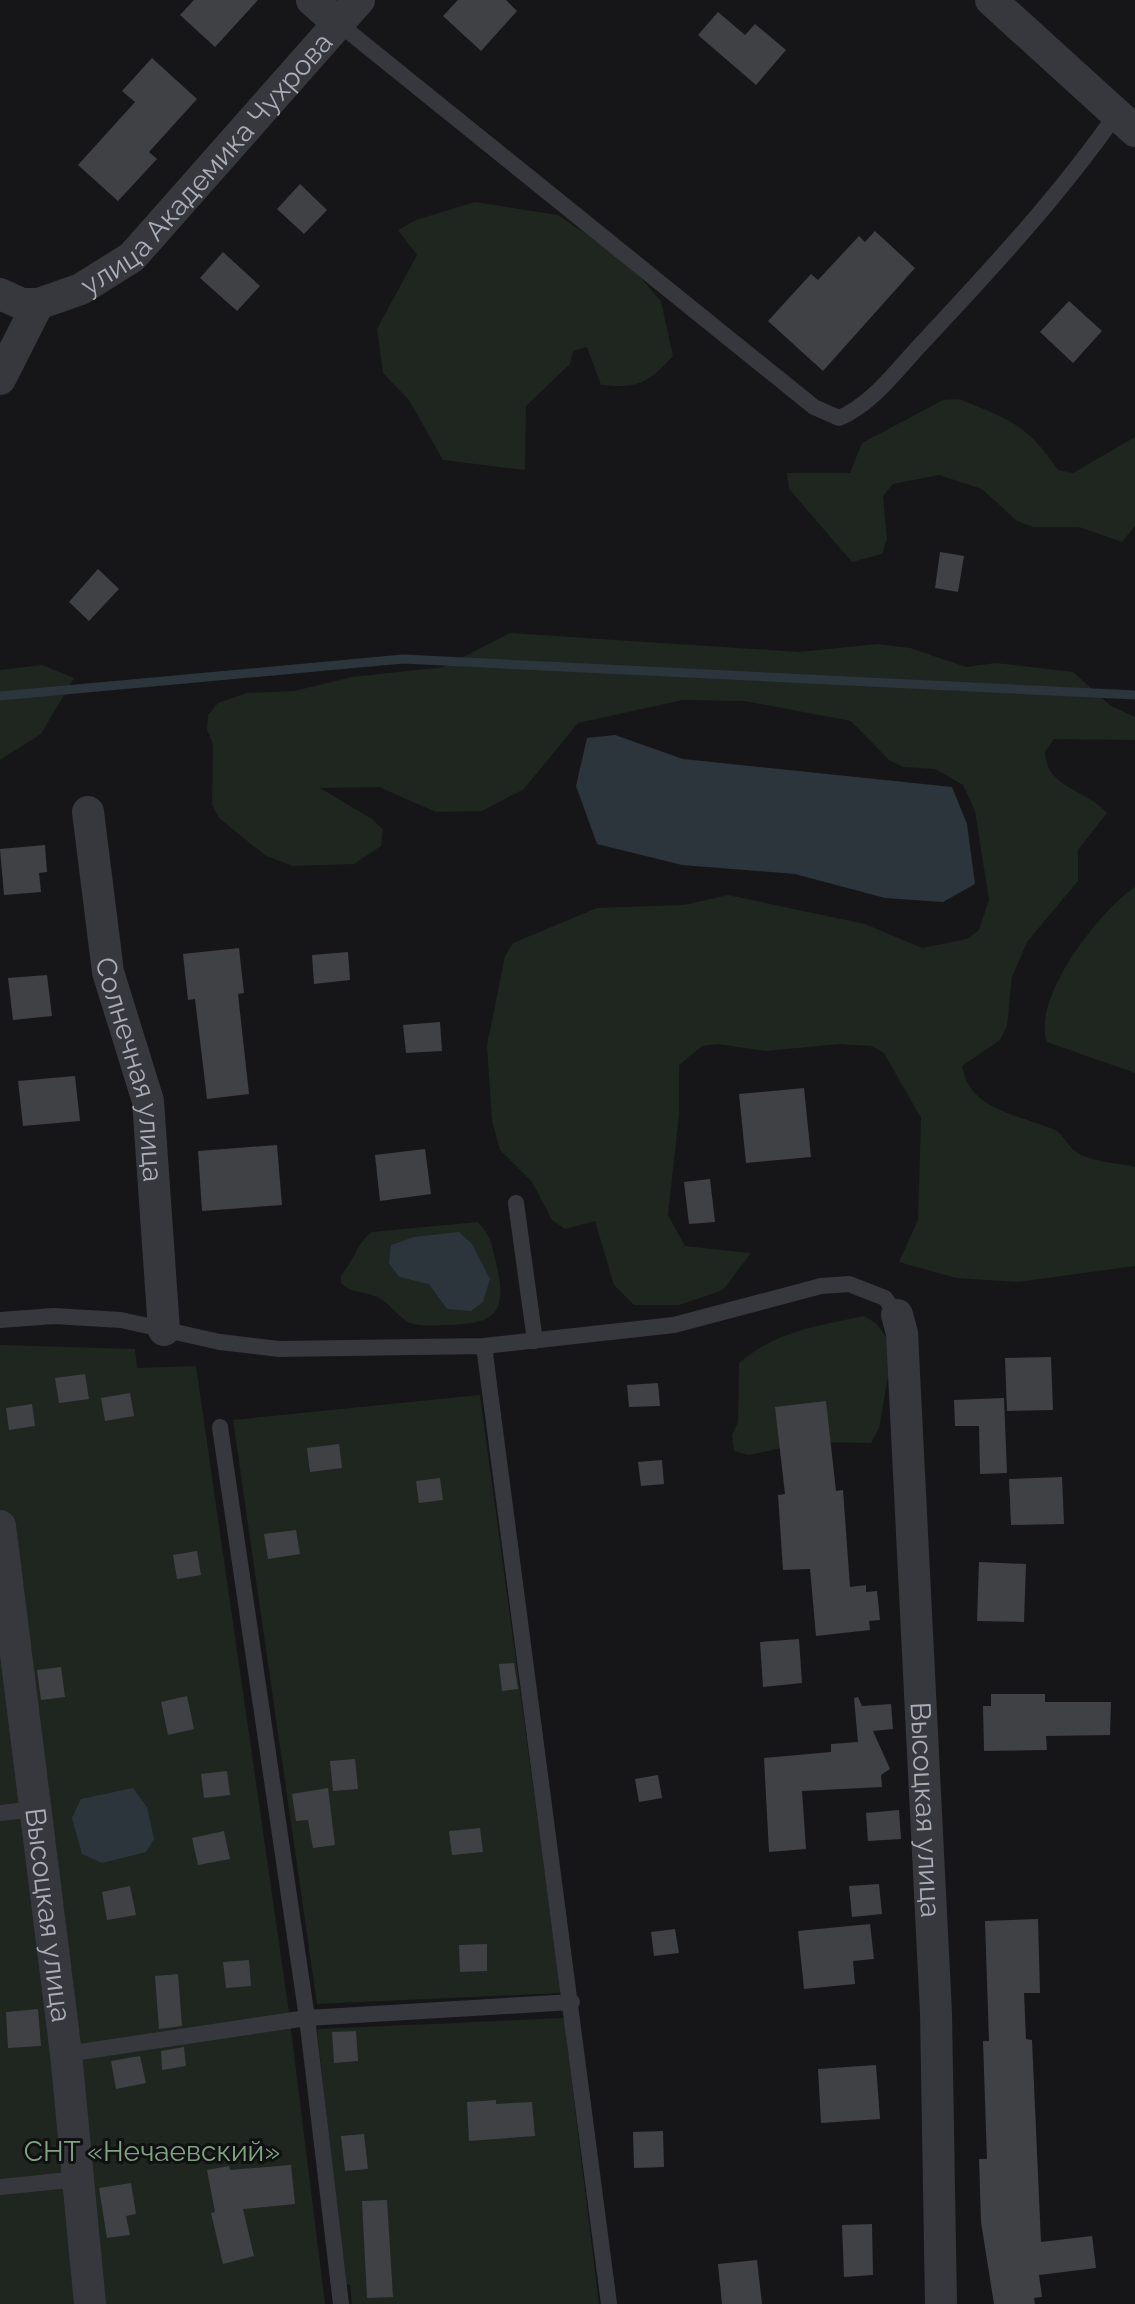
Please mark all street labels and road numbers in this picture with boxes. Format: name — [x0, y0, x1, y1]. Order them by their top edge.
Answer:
street label: улица Академика Чухрова — [75, 26, 339, 302]
street label: Солнечная улица — [89, 955, 170, 1183]
street label: Высоцкая улица — [903, 1701, 947, 1918]
street label: Высоцкая улица — [18, 1806, 78, 2024]

